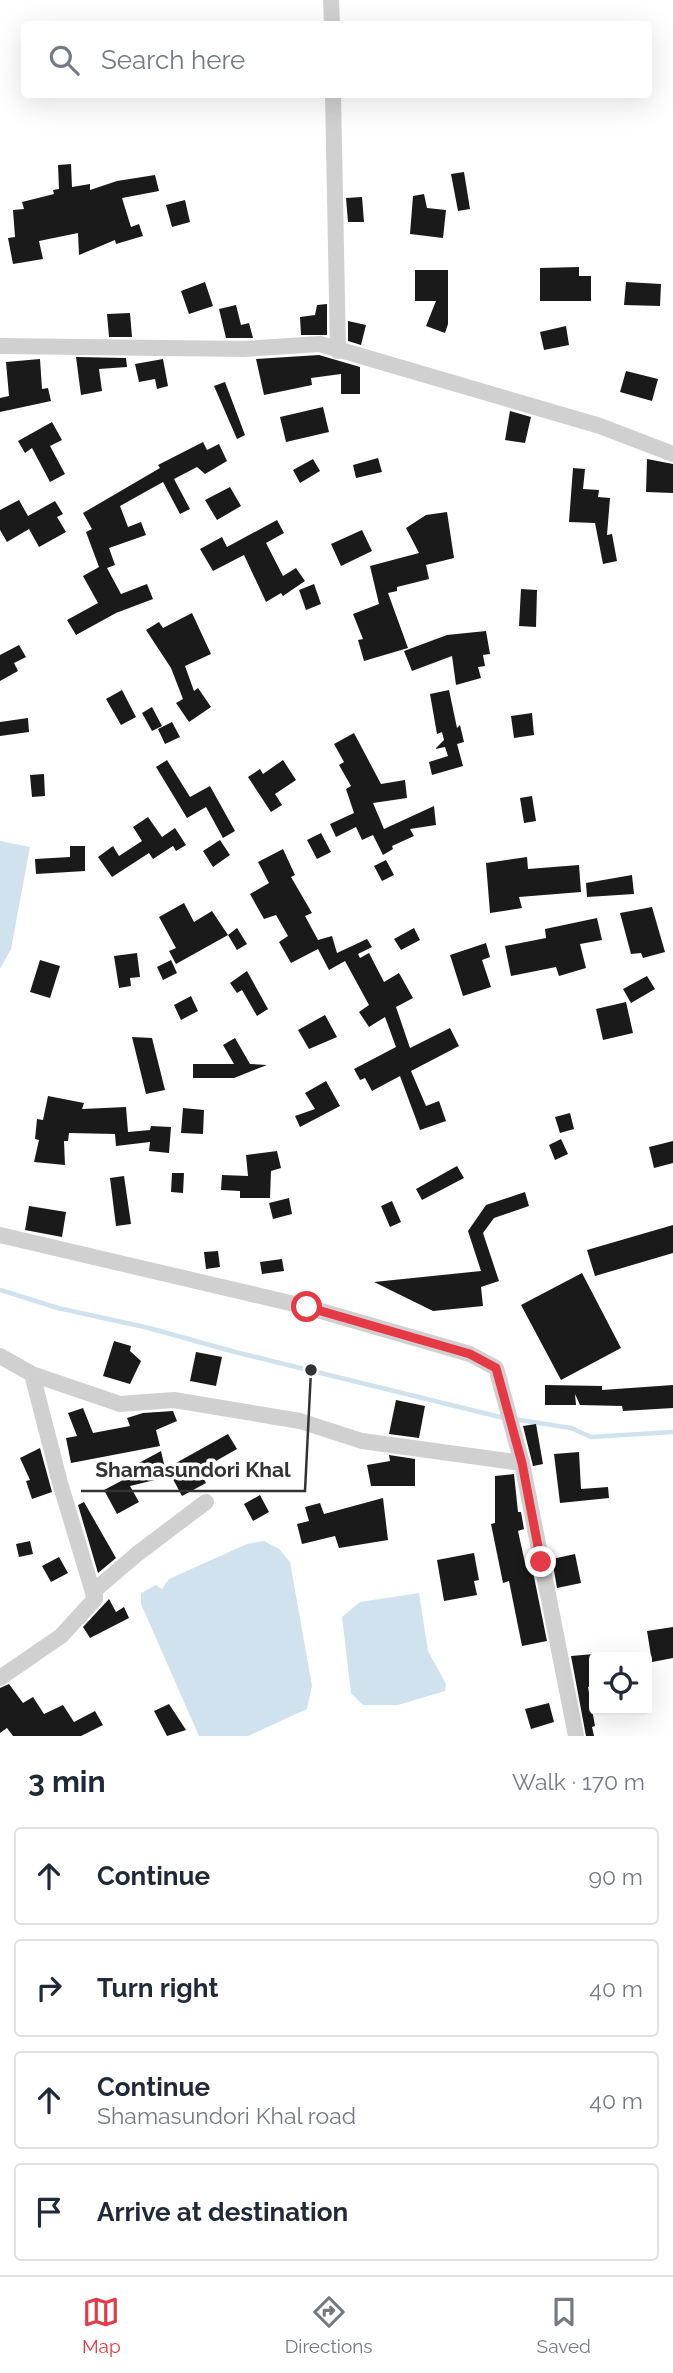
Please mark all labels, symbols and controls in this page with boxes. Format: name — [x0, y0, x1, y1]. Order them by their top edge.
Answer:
search box — [21, 21, 652, 98]
icon: search — [45, 41, 83, 79]
text: Search here — [101, 45, 245, 75]
route start — [291, 1291, 322, 1322]
callout: Shamasundori Khal — [81, 1449, 305, 1491]
text: Shamasundori Khal — [95, 1457, 291, 1482]
route end — [525, 1546, 556, 1577]
map controls — [589, 1652, 652, 1715]
button: locate — [589, 1652, 652, 1715]
text: 3 min — [28, 1764, 106, 1799]
text: Walk · 170 m — [512, 1768, 645, 1795]
icon: ahead — [30, 1857, 68, 1895]
text: Continue — [97, 1861, 210, 1891]
text: 90 m — [588, 1863, 643, 1890]
icon: right — [30, 1969, 68, 2007]
text: Turn right — [97, 1973, 218, 2003]
text: 40 m — [589, 1975, 643, 2002]
text: Continue — [97, 2072, 210, 2102]
icon: ahead — [30, 2081, 68, 2119]
text: 40 m — [589, 2087, 643, 2114]
text: Shamasundori Khal road — [97, 2102, 356, 2129]
icon: arrive — [30, 2193, 68, 2231]
text: Arrive at destination — [97, 2197, 348, 2227]
tab: Map — [82, 2293, 121, 2357]
tab: Directions — [285, 2293, 373, 2357]
tab: Saved — [537, 2293, 591, 2357]

